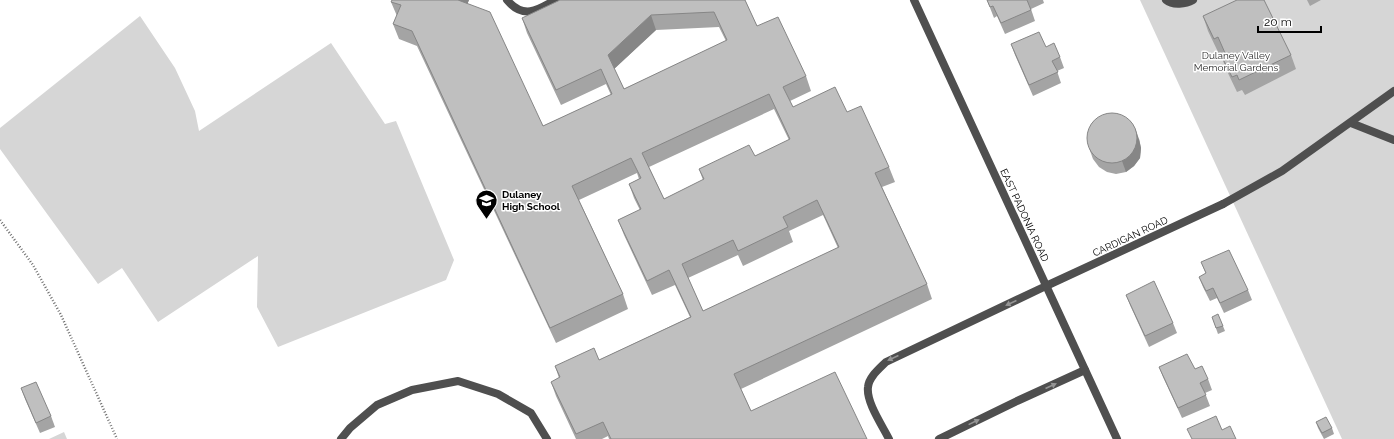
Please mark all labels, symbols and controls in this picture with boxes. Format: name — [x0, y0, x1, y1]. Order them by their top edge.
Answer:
scale bar — [1258, 8, 1321, 34]
text: 20 m — [1264, 15, 1292, 29]
park label: Dulaney Valley Memorial Gardens — [1194, 50, 1278, 73]
street label: EAST PADONIA ROAD — [998, 167, 1051, 263]
school or university icon: Dulaney High School — [473, 187, 499, 220]
place label: Dulaney High School — [502, 189, 561, 212]
street label: CARDIGAN ROAD — [1091, 214, 1170, 259]
one-way arrow — [1006, 300, 1017, 306]
one-way arrow — [888, 355, 899, 361]
one-way arrow — [1046, 382, 1058, 388]
one-way arrow — [968, 419, 980, 425]

